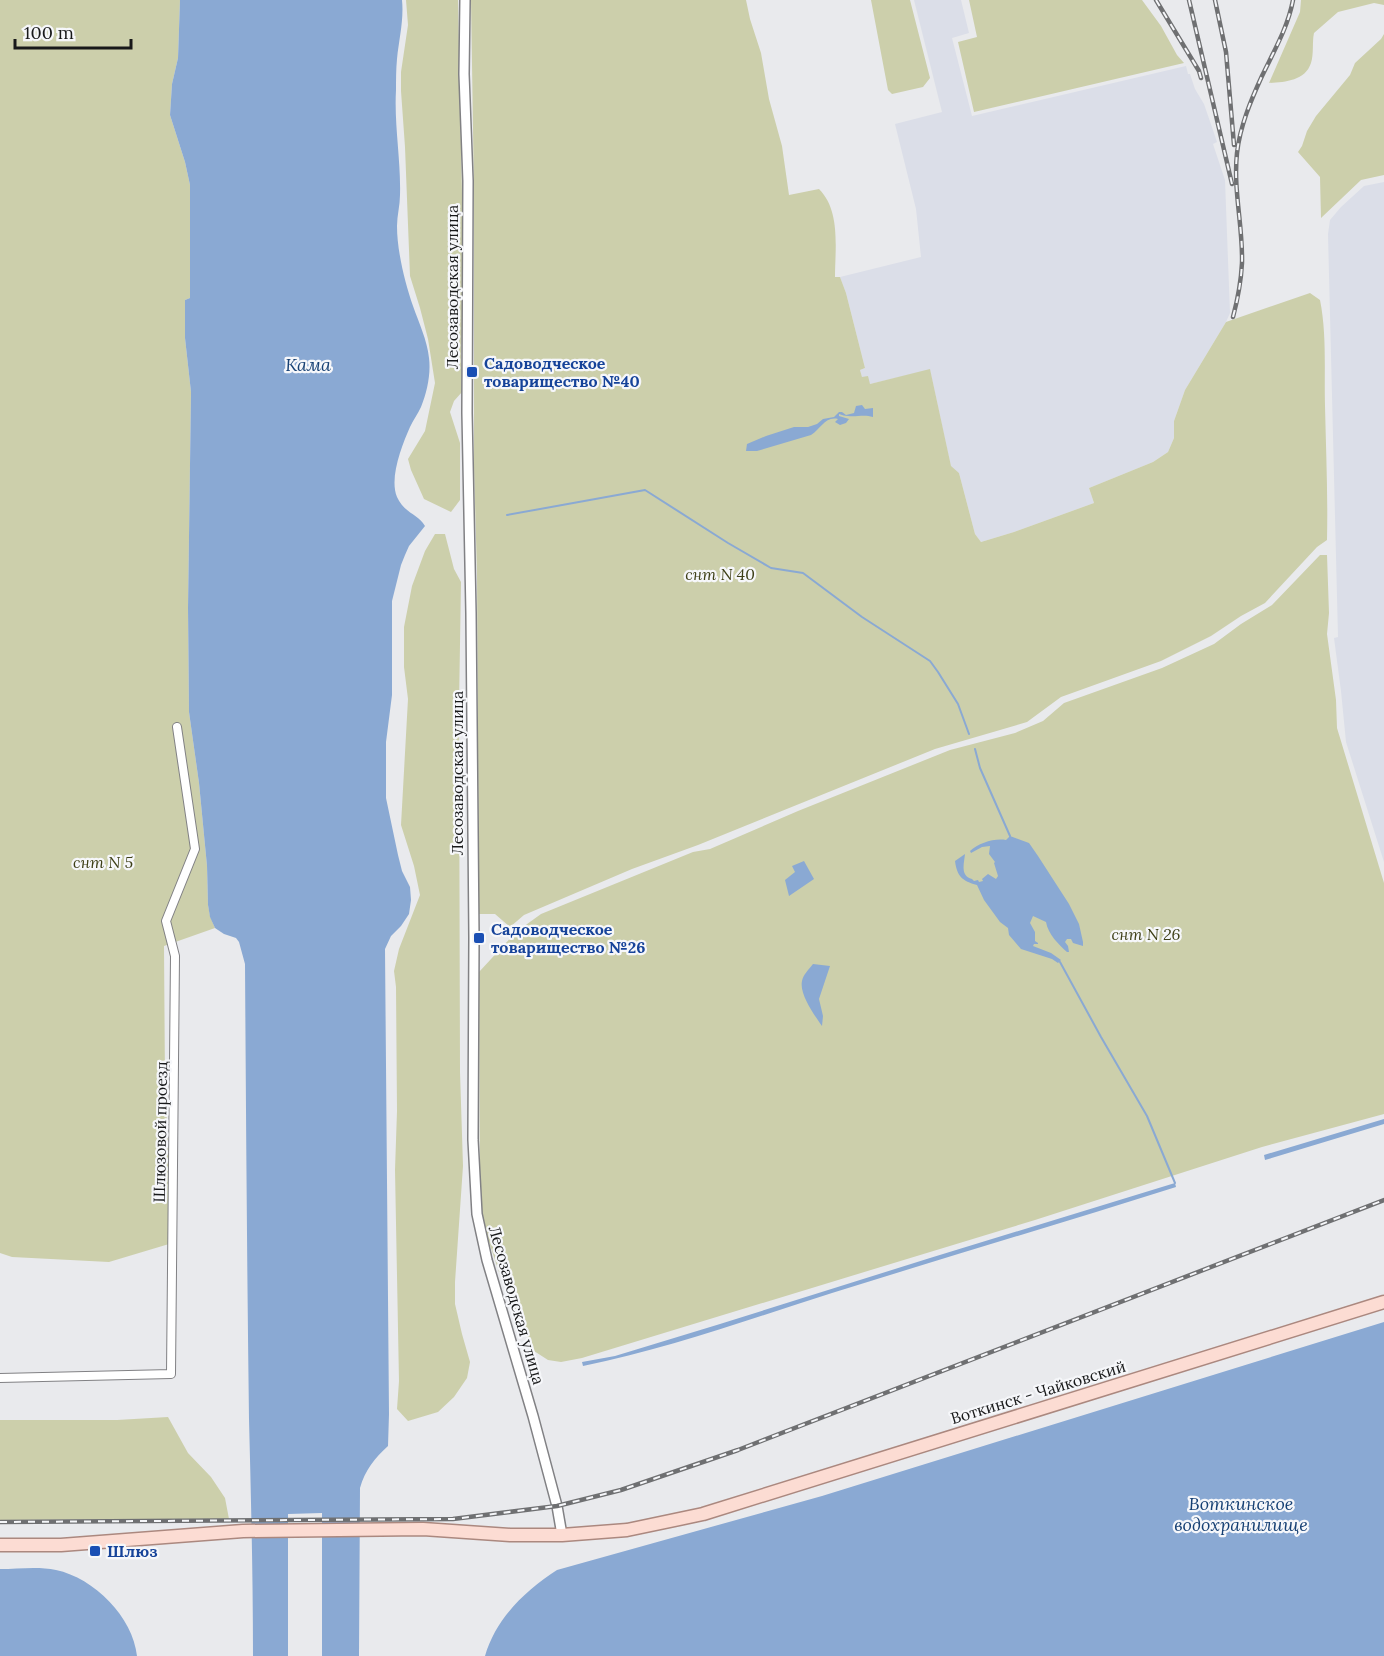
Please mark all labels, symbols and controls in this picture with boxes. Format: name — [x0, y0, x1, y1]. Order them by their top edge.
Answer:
scale bar — [15, 12, 130, 50]
text: 100 m — [24, 21, 74, 44]
street label: Лесозаводская улица — [442, 205, 462, 369]
water label: Кама — [285, 353, 331, 376]
place label: Садоводческое товарищество №40 — [484, 353, 640, 391]
marker: Садоводческое товарищество №40 — [465, 365, 479, 379]
park label: снт N 40 — [685, 564, 755, 584]
street label: Лесозаводская улица — [447, 691, 467, 855]
park label: снт N 5 — [73, 852, 133, 872]
place label: Садоводческое товарищество №26 — [491, 919, 645, 957]
park label: снт N 26 — [1112, 924, 1181, 944]
marker: Садоводческое товарищество №26 — [472, 931, 486, 945]
street label: Шлюзовой проезд — [149, 1061, 171, 1203]
street label: Лесозаводская улица — [485, 1223, 549, 1387]
street label: Воткинск - Чайковский — [948, 1356, 1128, 1428]
water label: Воткинское водохранилище — [1174, 1492, 1308, 1536]
place label: Шлюз — [107, 1541, 158, 1561]
marker: Шлюз — [88, 1544, 102, 1558]

